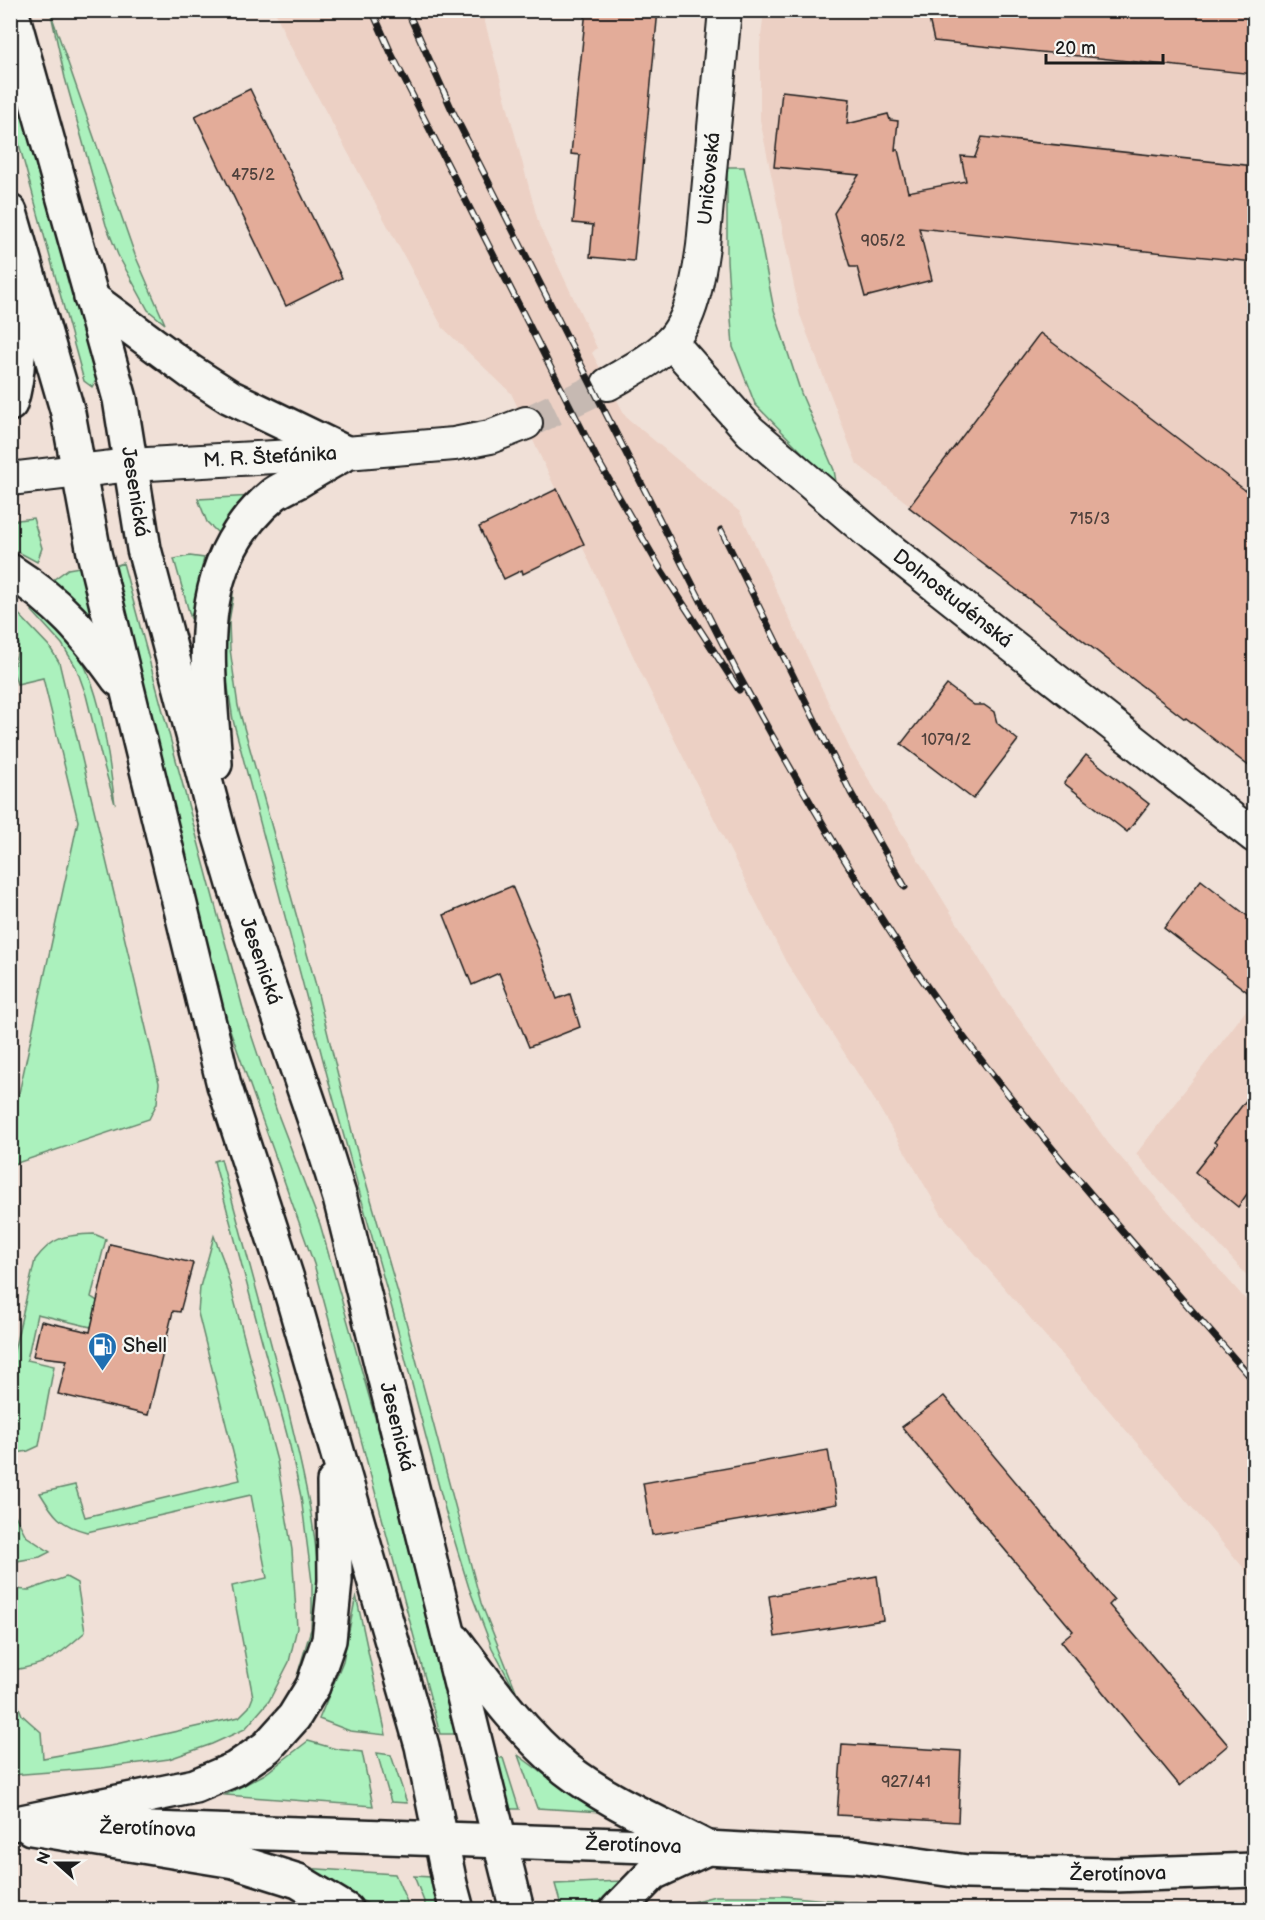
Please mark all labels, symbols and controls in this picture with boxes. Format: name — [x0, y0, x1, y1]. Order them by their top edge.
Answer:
scale bar — [1046, 27, 1163, 65]
text: 20 m — [1055, 38, 1096, 59]
street label: Uničovská — [693, 131, 726, 226]
house number: 475/2 — [231, 166, 275, 185]
house number: 905/2 — [861, 232, 906, 251]
street label: M. R. Štefánika — [202, 442, 338, 473]
street label: Jesenická — [116, 445, 154, 539]
house number: 715/3 — [1070, 510, 1110, 529]
street label: Dolnostudénská — [888, 544, 1017, 653]
house number: 1079/2 — [921, 731, 971, 750]
street label: Jesenická — [234, 914, 286, 1008]
fuel station icon: Shell — [86, 1330, 118, 1372]
place label: Shell — [123, 1334, 167, 1358]
street label: Jesenická — [374, 1380, 420, 1474]
house number: 927/41 — [881, 1773, 931, 1792]
street label: Žerotínova — [98, 1814, 196, 1843]
street label: Žerotínova — [584, 1831, 682, 1859]
north arrow — [27, 1833, 87, 1893]
text: N — [33, 1849, 55, 1867]
street label: Žerotínova — [1069, 1861, 1167, 1887]

